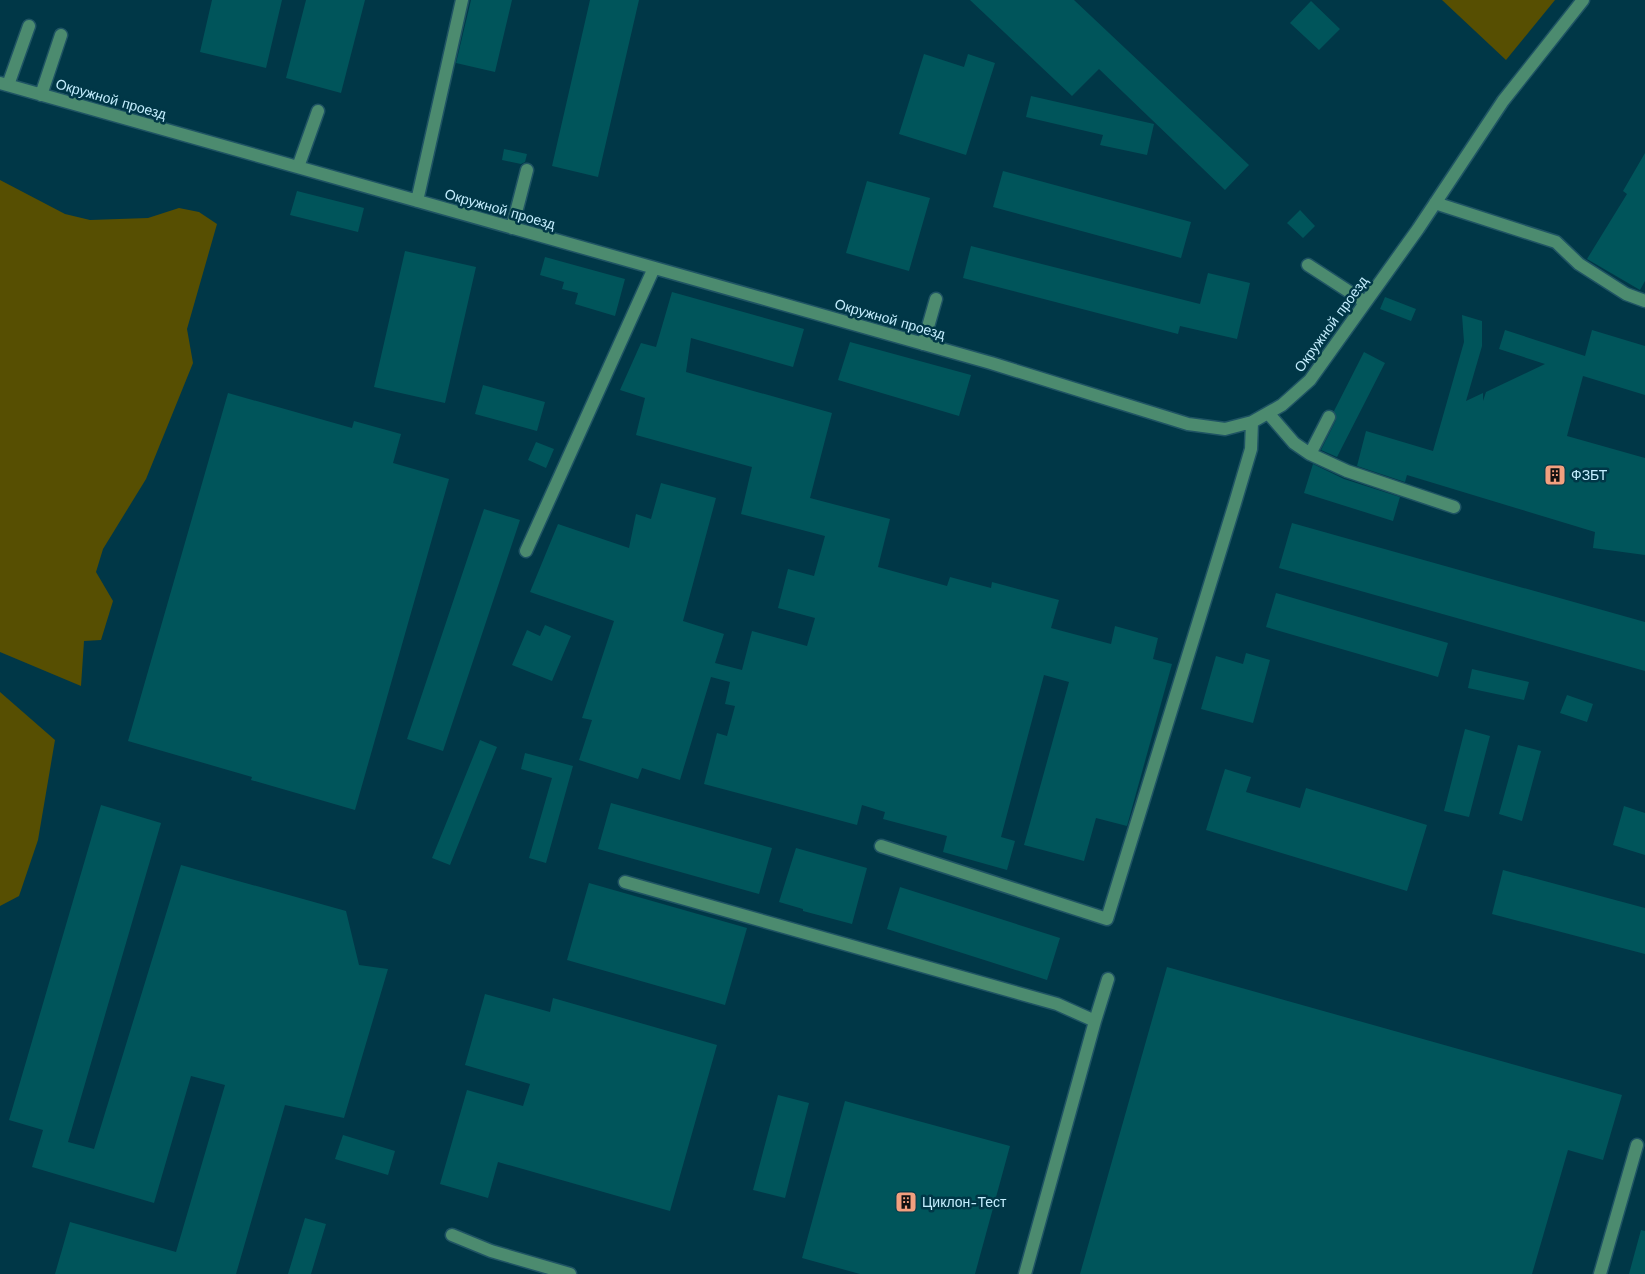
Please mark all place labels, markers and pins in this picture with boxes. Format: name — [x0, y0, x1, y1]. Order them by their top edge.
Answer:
building icon: ФЗБТ — [1543, 463, 1567, 487]
place label: ФЗБТ — [1571, 467, 1608, 483]
building icon: Циклон-Тест — [894, 1190, 918, 1214]
place label: Циклон-Тест — [922, 1194, 1007, 1210]

